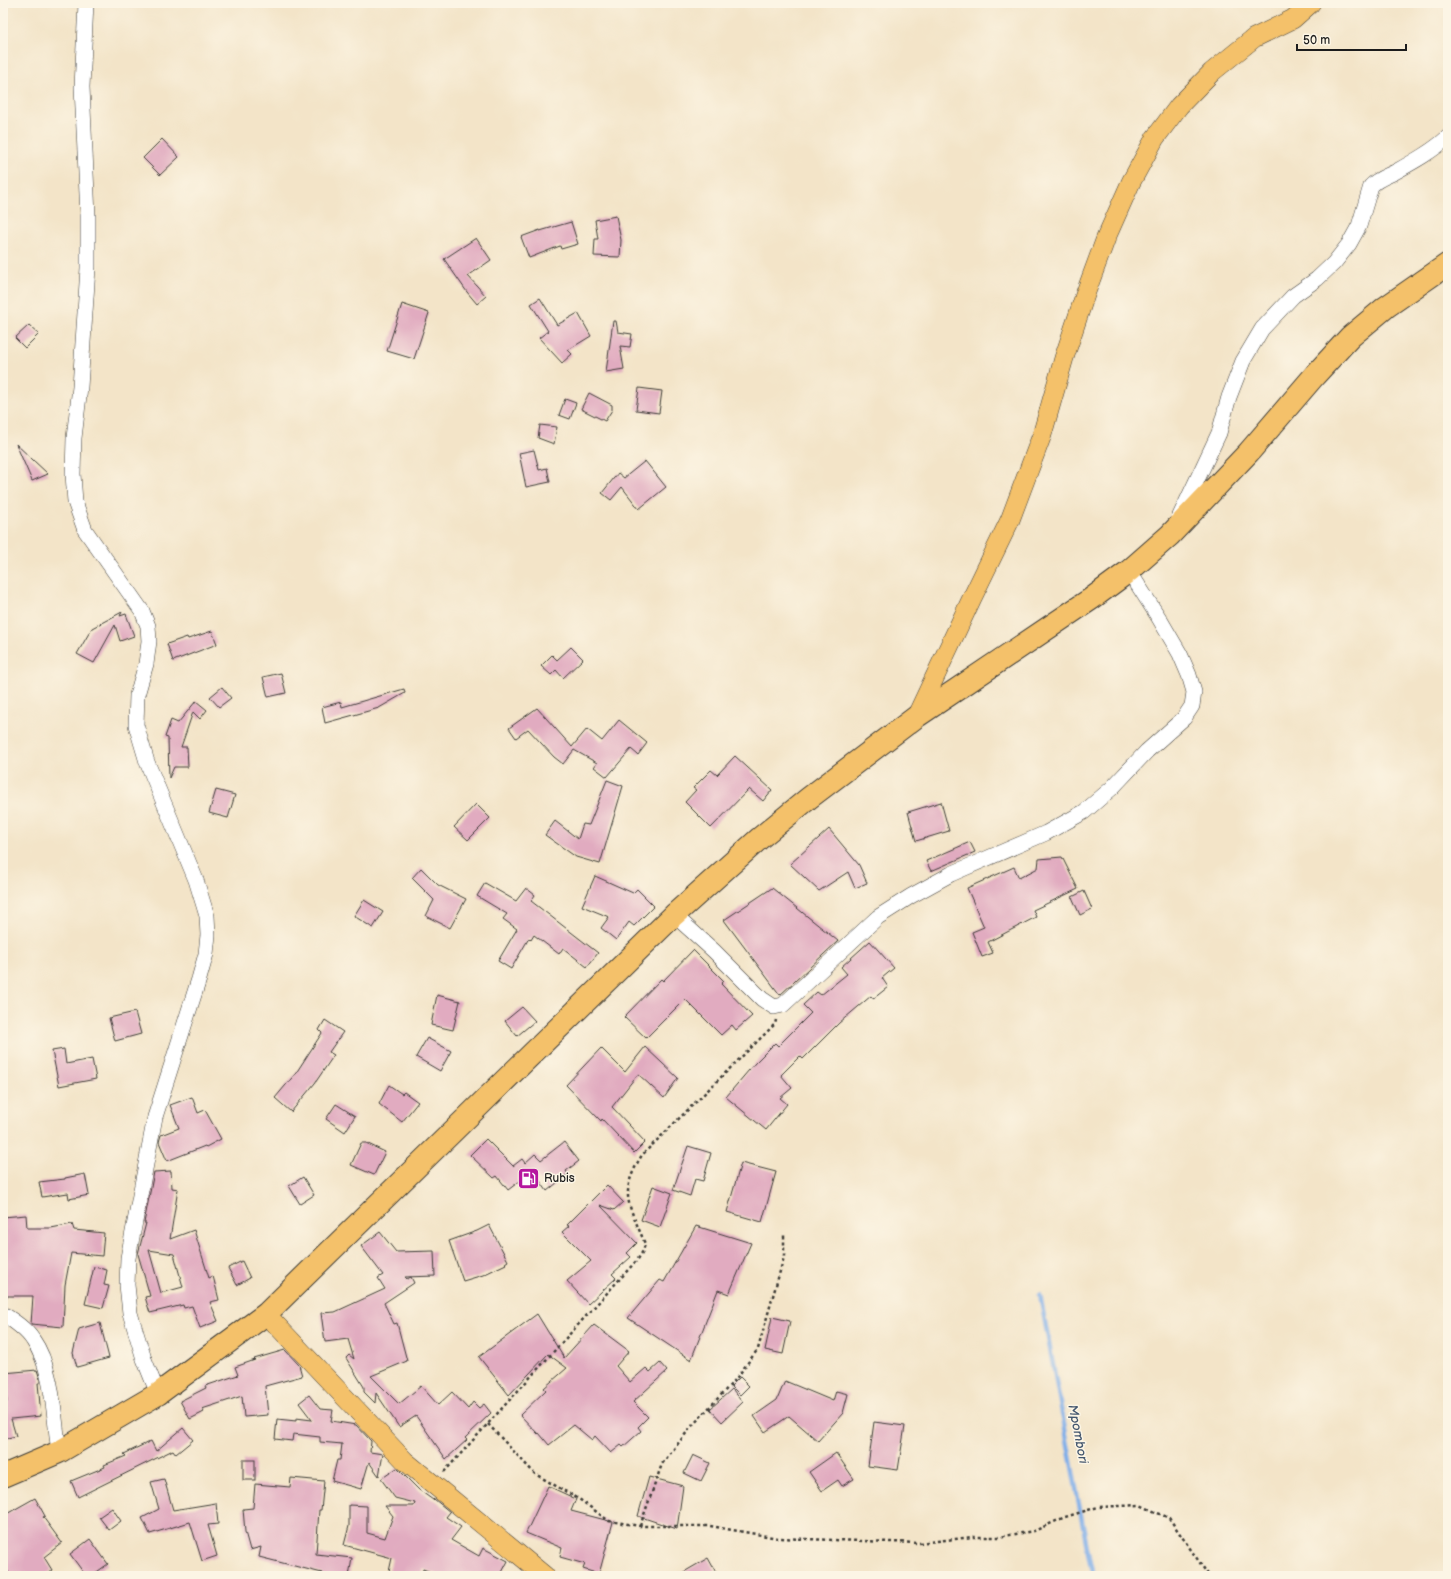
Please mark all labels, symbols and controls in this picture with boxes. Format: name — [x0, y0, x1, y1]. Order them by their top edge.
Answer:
scale bar — [1297, 26, 1406, 52]
text: 50 m — [1303, 33, 1330, 48]
fuel station icon: Rubis — [516, 1165, 542, 1191]
place label: Rubis — [544, 1171, 575, 1186]
water label: Mpombori — [1064, 1403, 1092, 1466]

